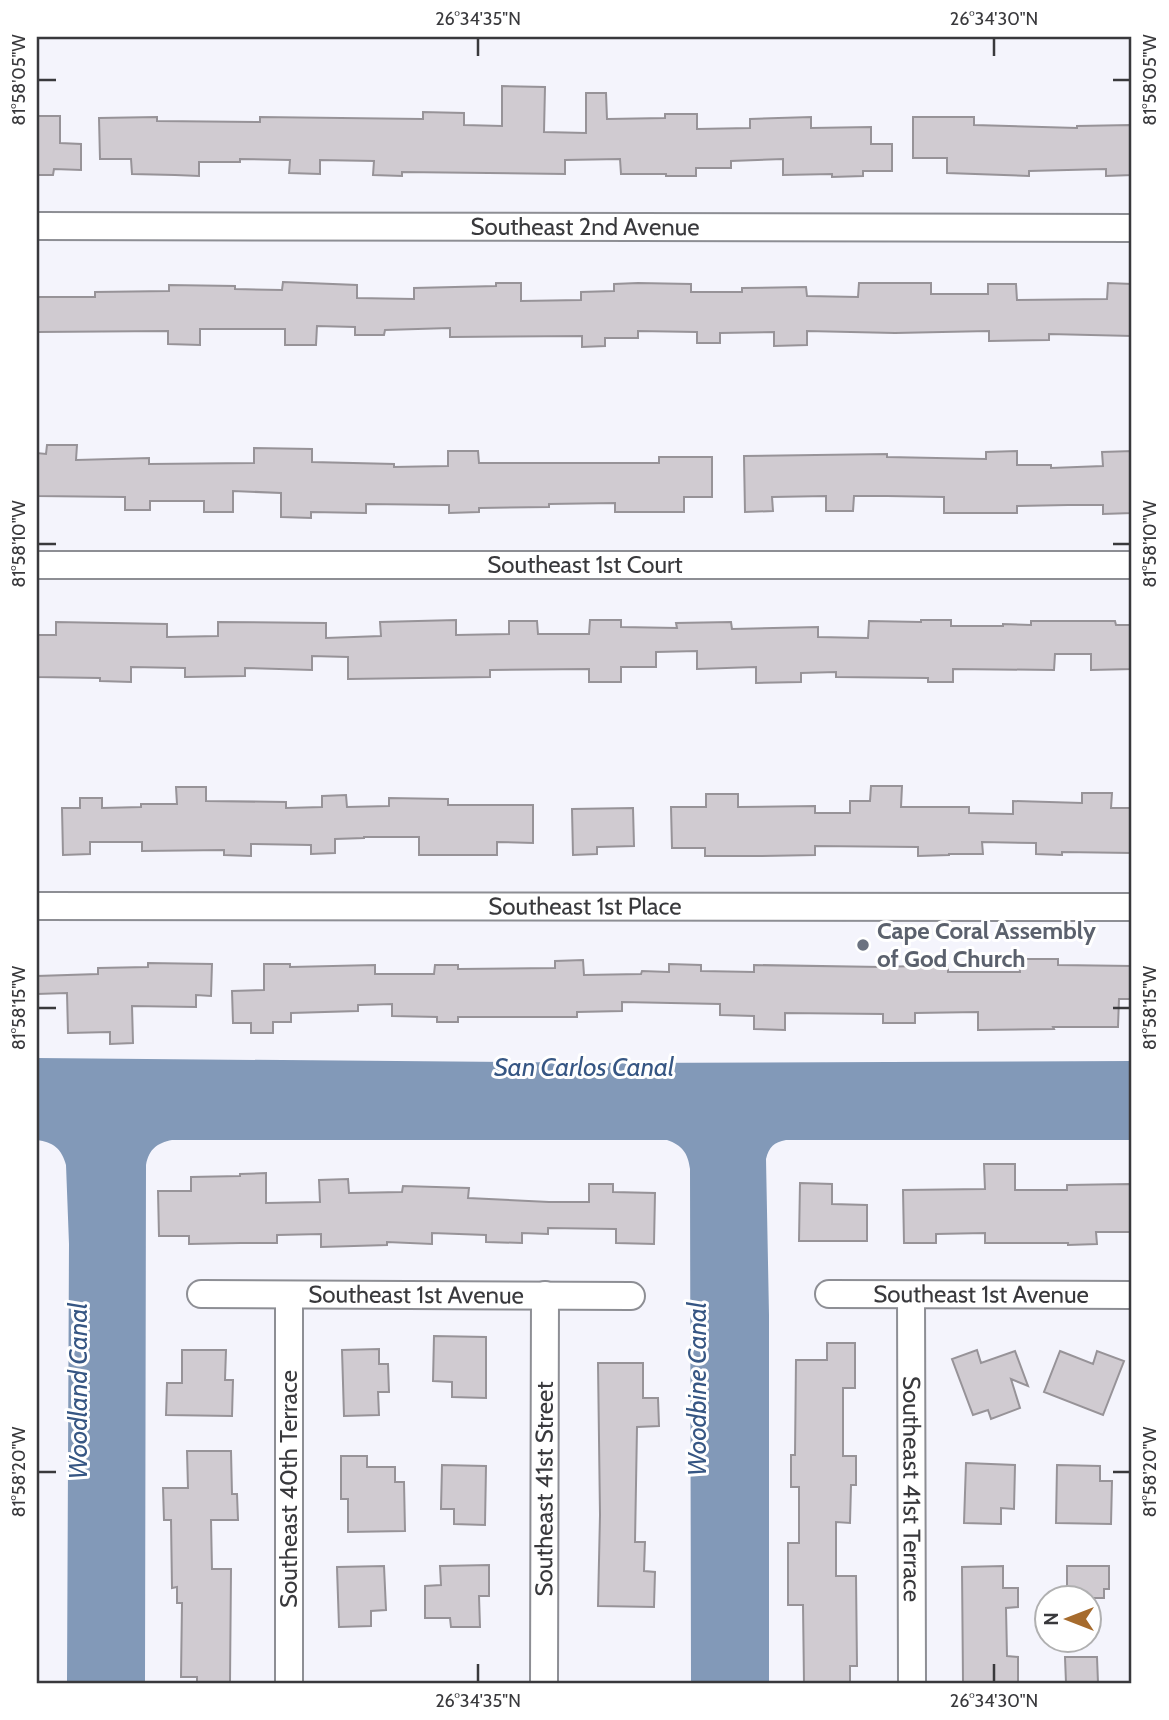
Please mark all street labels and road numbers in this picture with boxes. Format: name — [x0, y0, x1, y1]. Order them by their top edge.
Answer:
street label: Southeast 2nd Avenue — [470, 212, 700, 241]
street label: Southeast 1st Court — [487, 550, 683, 579]
street label: Southeast 1st Place — [488, 891, 682, 921]
street label: Southeast 1st Avenue — [308, 1279, 524, 1310]
street label: Southeast 1st Avenue — [873, 1279, 1089, 1309]
street label: Southeast 40th Terrace — [274, 1370, 303, 1608]
street label: Southeast 41st Terrace — [897, 1376, 927, 1602]
street label: Southeast 41st Street — [529, 1381, 559, 1597]

